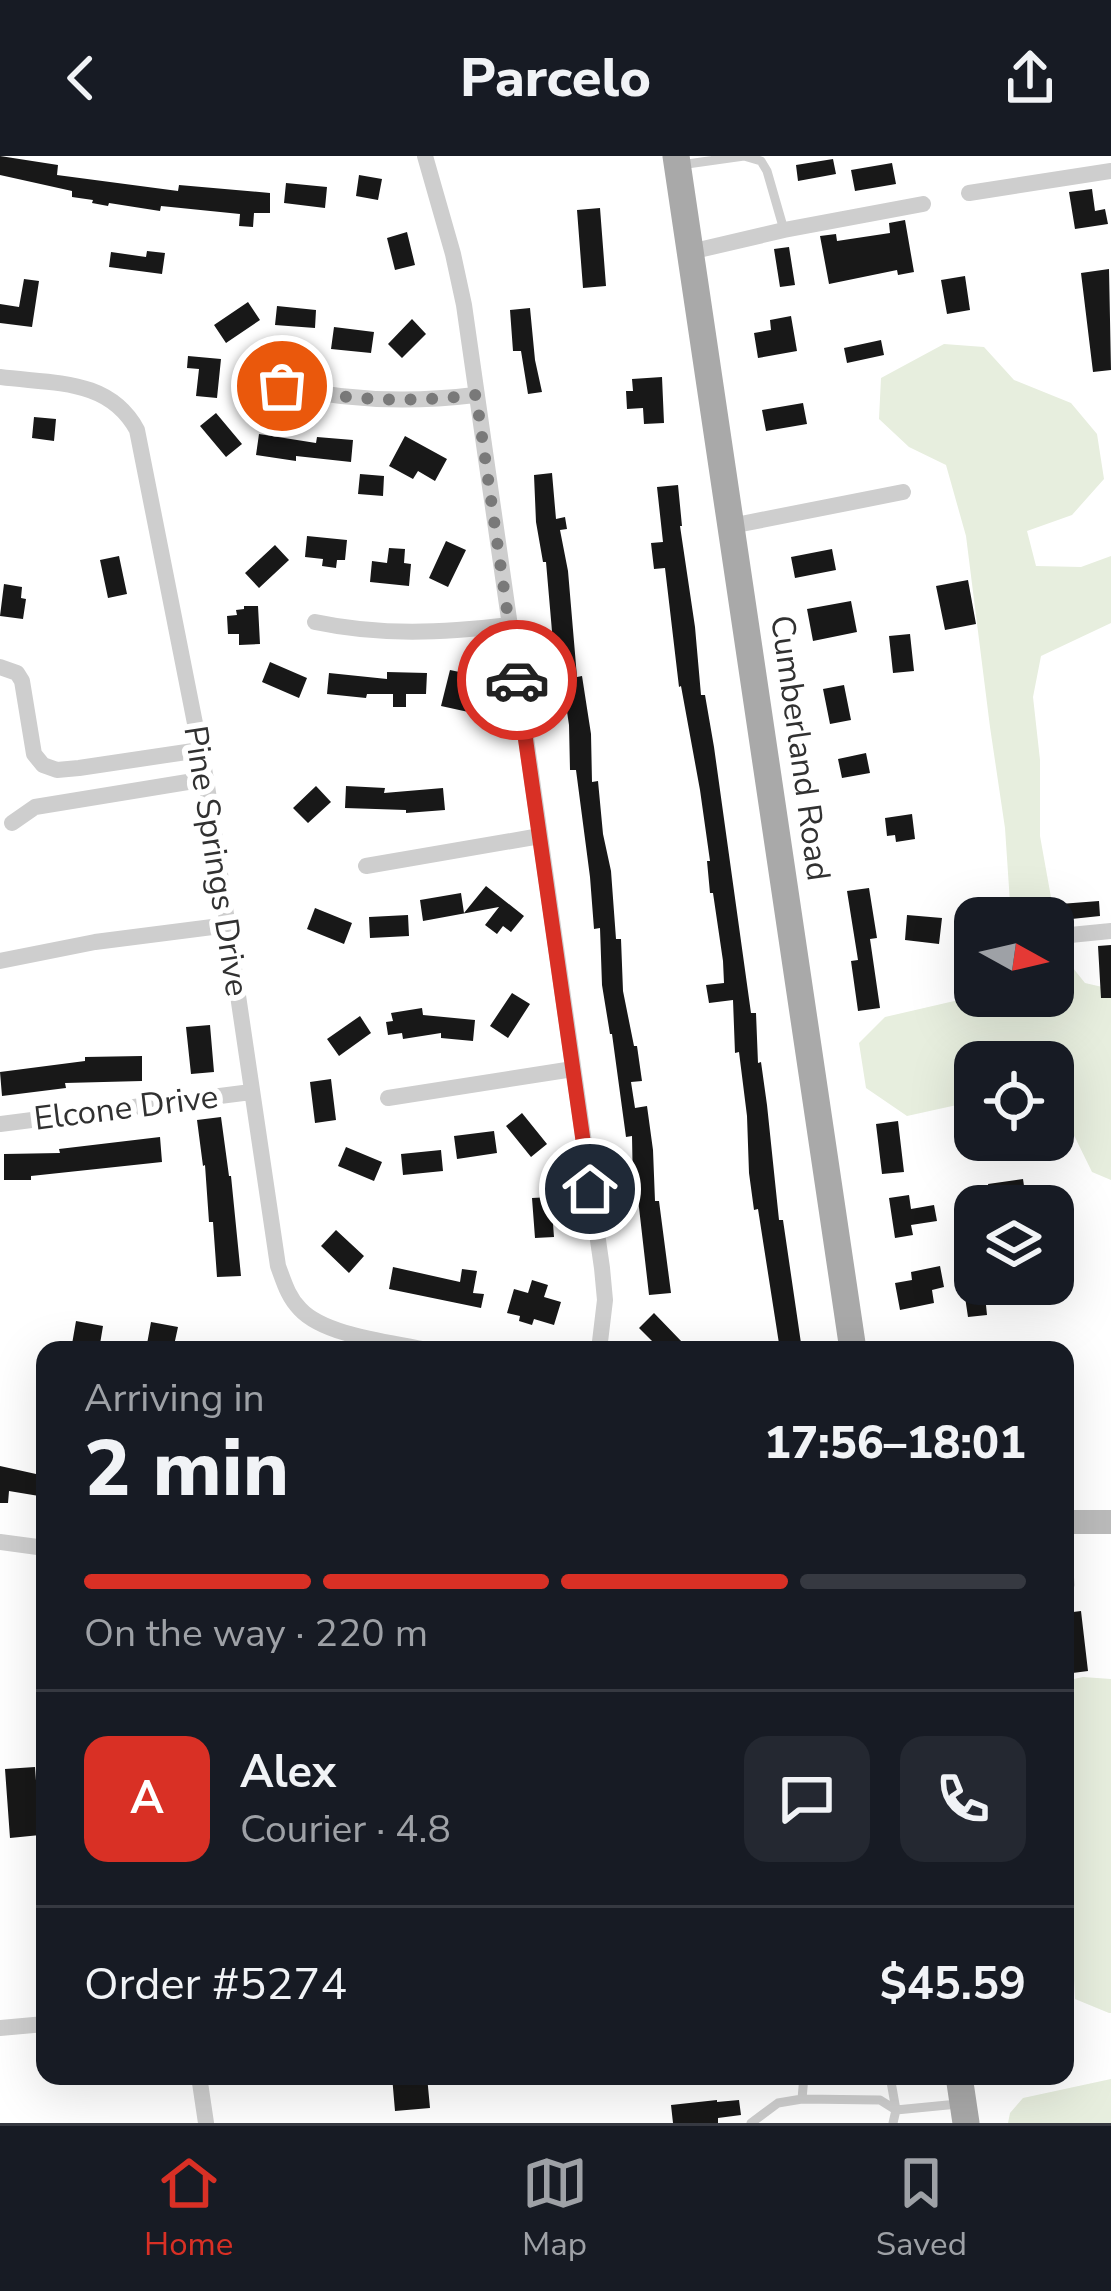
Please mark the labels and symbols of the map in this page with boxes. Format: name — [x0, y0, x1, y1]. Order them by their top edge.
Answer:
pin — [231, 335, 333, 437]
street label: Cumberland Road — [759, 612, 841, 884]
courier — [457, 620, 577, 740]
street label: Pine Springs Drive — [172, 723, 260, 999]
north arrow — [954, 897, 1074, 1017]
street label: Elcone Drive — [31, 1074, 221, 1142]
pin — [539, 1138, 641, 1240]

